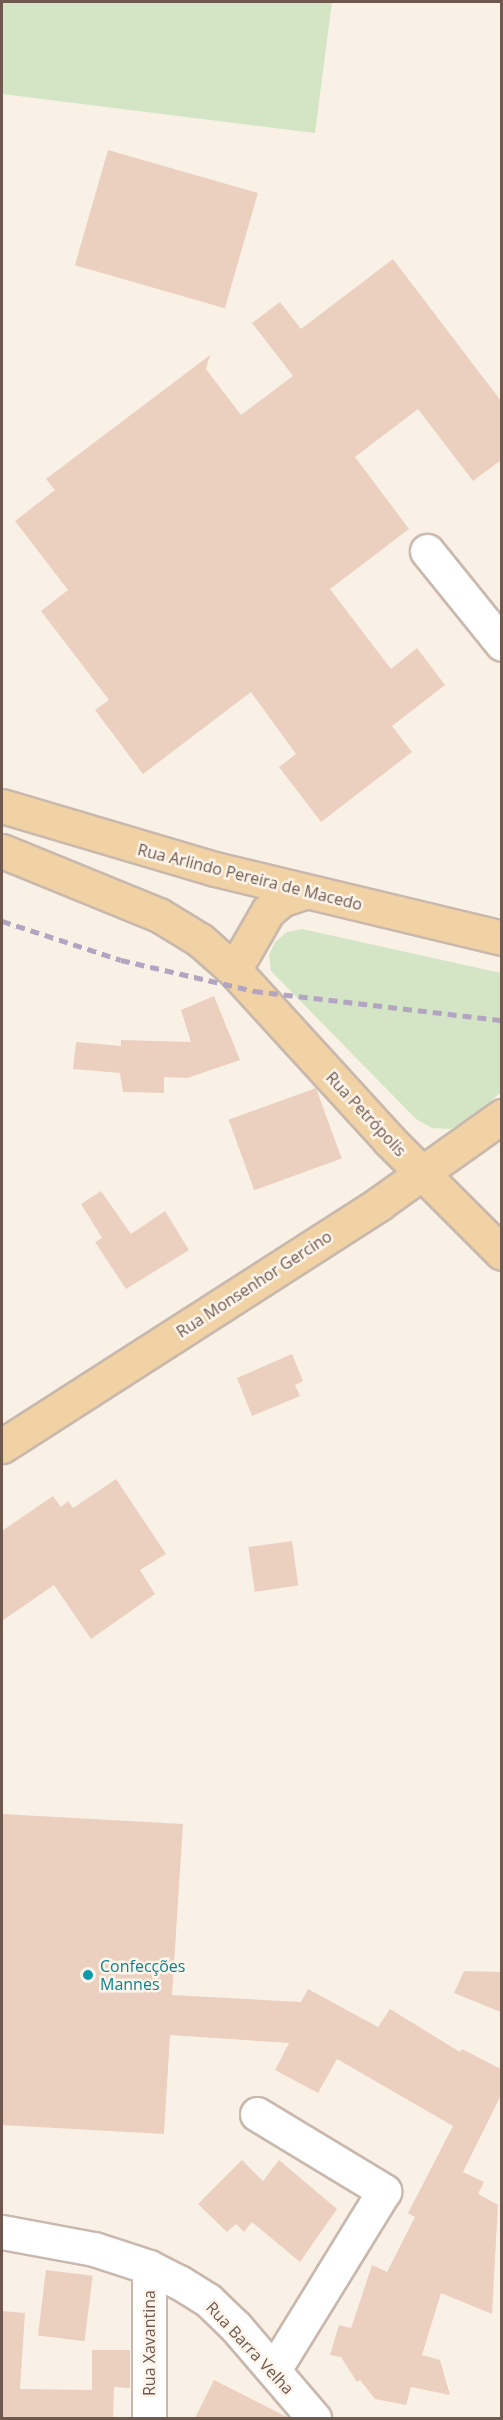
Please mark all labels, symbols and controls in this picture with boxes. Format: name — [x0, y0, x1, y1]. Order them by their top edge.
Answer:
street label: Rua Arlindo Pereira de Macedo — [136, 840, 364, 914]
street label: Rua Petrópolis — [322, 1068, 410, 1160]
street label: Rua Monsenhor Gercino — [173, 1227, 335, 1341]
place label: Confecções Mannes — [100, 1956, 185, 1994]
marker: Confecções Mannes — [81, 1968, 95, 1982]
street label: Rua Xavantina — [139, 2290, 159, 2396]
street label: Rua Barra Velha — [202, 2298, 298, 2398]

